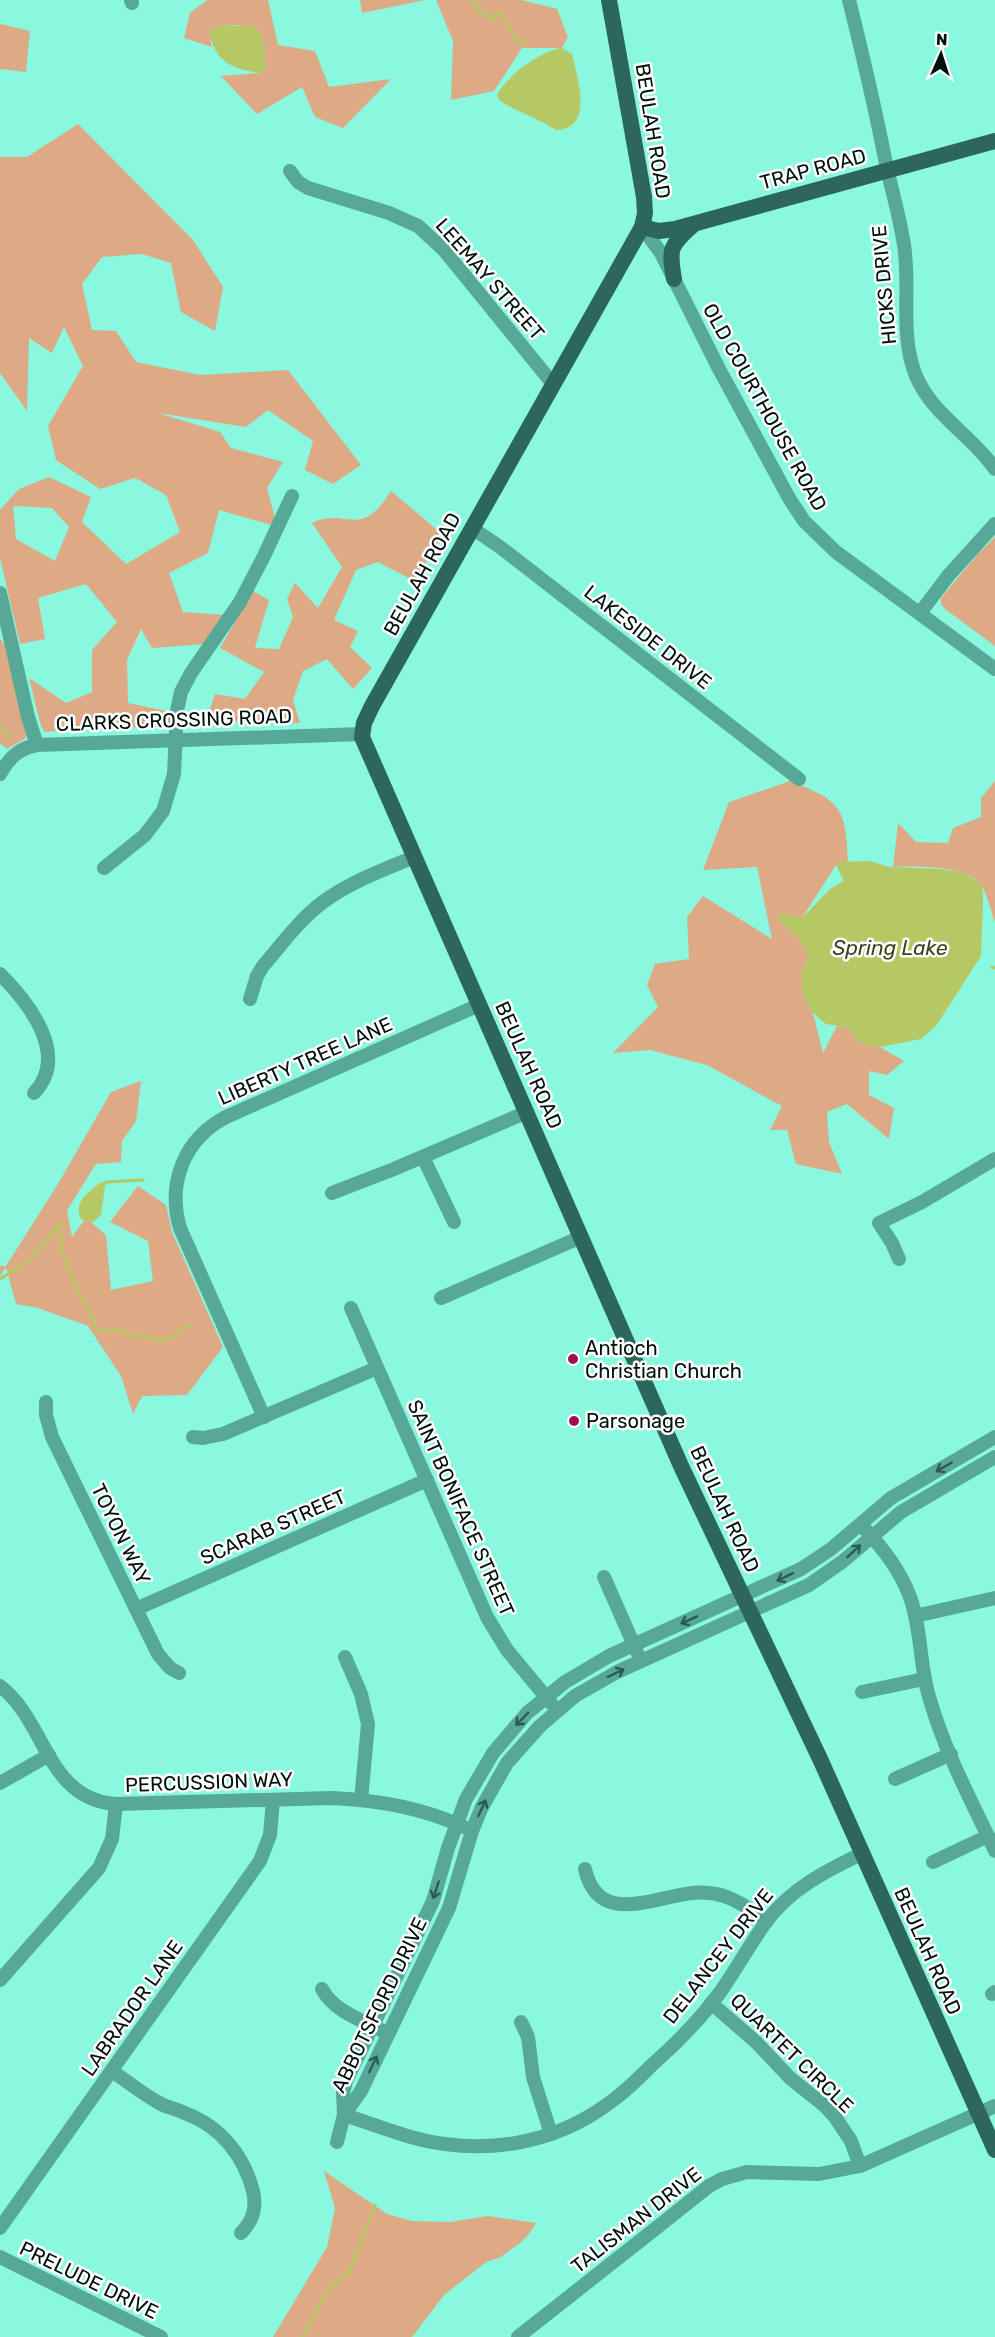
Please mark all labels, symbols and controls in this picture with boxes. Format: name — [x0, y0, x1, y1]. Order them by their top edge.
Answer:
north arrow — [911, 24, 971, 84]
text: N — [936, 30, 948, 49]
street label: BEULAH ROAD — [630, 62, 676, 200]
street label: TRAP ROAD — [757, 143, 869, 195]
street label: LEEMAY STREET — [431, 213, 550, 345]
street label: HICKS DRIVE — [867, 224, 901, 346]
street label: OLD COURTHOUSE ROAD — [698, 299, 832, 515]
street label: BEULAH ROAD — [378, 508, 466, 640]
street label: LAKESIDE DRIVE — [580, 580, 716, 694]
street label: CLARKS CROSSING ROAD — [55, 704, 293, 736]
water label: Spring Lake — [832, 935, 948, 960]
street label: BEULAH ROAD — [490, 998, 568, 1132]
street label: LIBERTY TREE LANE — [214, 1012, 396, 1110]
place label: Antioch Christian Church — [585, 1336, 742, 1383]
marker: Antioch Christian Church — [566, 1352, 580, 1366]
street label: SAINT BONIFACE STREET — [402, 1396, 520, 1620]
place label: Parsonage — [586, 1409, 685, 1433]
marker: Parsonage — [567, 1414, 581, 1428]
street label: BEULAH ROAD — [685, 1442, 765, 1576]
one-way arrow — [936, 1461, 953, 1473]
street label: TOYON WAY — [86, 1480, 156, 1588]
street label: SCARAB STREET — [197, 1484, 350, 1570]
one-way arrow — [847, 1544, 862, 1558]
one-way arrow — [776, 1571, 794, 1583]
one-way arrow — [680, 1616, 698, 1627]
one-way arrow — [607, 1666, 625, 1678]
one-way arrow — [515, 1711, 530, 1726]
street label: PERCUSSION WAY — [125, 1767, 293, 1797]
one-way arrow — [476, 1800, 488, 1818]
one-way arrow — [430, 1881, 441, 1900]
street label: DELANCEY DRIVE — [658, 1884, 778, 2028]
street label: BEULAH ROAD — [889, 1884, 967, 2018]
street label: ABBOTSFORD DRIVE — [326, 1914, 432, 2096]
street label: LABRADOR LANE — [76, 1935, 188, 2081]
street label: QUARTET CIRCLE — [725, 1988, 859, 2118]
one-way arrow — [368, 2056, 380, 2074]
street label: TALISMAN DRIVE — [566, 2162, 706, 2278]
street label: PRELUDE DRIVE — [16, 2236, 162, 2324]

